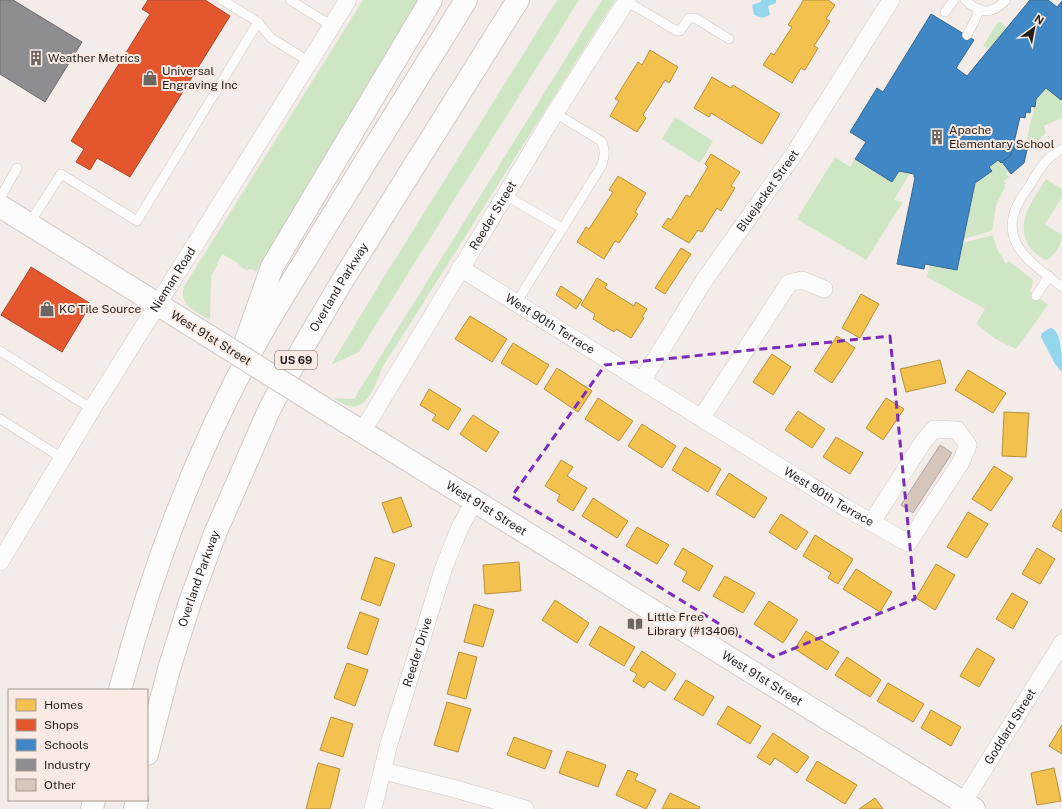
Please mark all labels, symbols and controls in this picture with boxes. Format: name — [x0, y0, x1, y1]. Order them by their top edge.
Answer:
north arrow — [1014, 8, 1054, 48]
text: N — [1032, 12, 1046, 27]
building icon: Weather Metrics — [27, 49, 45, 67]
place label: Weather Metrics — [48, 51, 140, 65]
place label: Universal Engraving Inc — [162, 64, 238, 92]
shop icon: Universal Engraving Inc — [141, 69, 159, 87]
place label: Apache Elementary School — [949, 123, 1055, 151]
building icon: Apache Elementary School — [928, 128, 946, 146]
street label: Bluejacket Street — [734, 147, 802, 235]
street label: Reeder Street — [467, 178, 519, 253]
street label: Overland Parkway — [307, 240, 372, 334]
street label: Nieman Road — [147, 245, 199, 315]
street label: West 90th Terrace — [503, 291, 597, 357]
shop icon: KC Tile Source — [38, 300, 56, 318]
place label: KC Tile Source — [59, 302, 141, 316]
street label: West 91st Street — [168, 308, 254, 369]
road number: US 69 — [275, 351, 317, 369]
street label: West 90th Terrace — [781, 464, 876, 529]
street label: West 91st Street — [443, 478, 529, 539]
street label: Overland Parkway — [176, 528, 223, 629]
place label: Little Free Library (#13406) — [647, 610, 739, 638]
library icon: Little Free Library (#13406) — [626, 615, 644, 633]
street label: Reeder Drive — [400, 616, 435, 689]
street label: West 91st Street — [719, 648, 805, 709]
street label: Goddard Street — [981, 686, 1039, 767]
legend — [8, 689, 148, 801]
text: Homes — [44, 698, 83, 712]
text: Shops — [44, 718, 79, 732]
text: Schools — [44, 738, 89, 752]
text: Industry — [44, 758, 91, 772]
text: Other — [44, 778, 76, 792]

